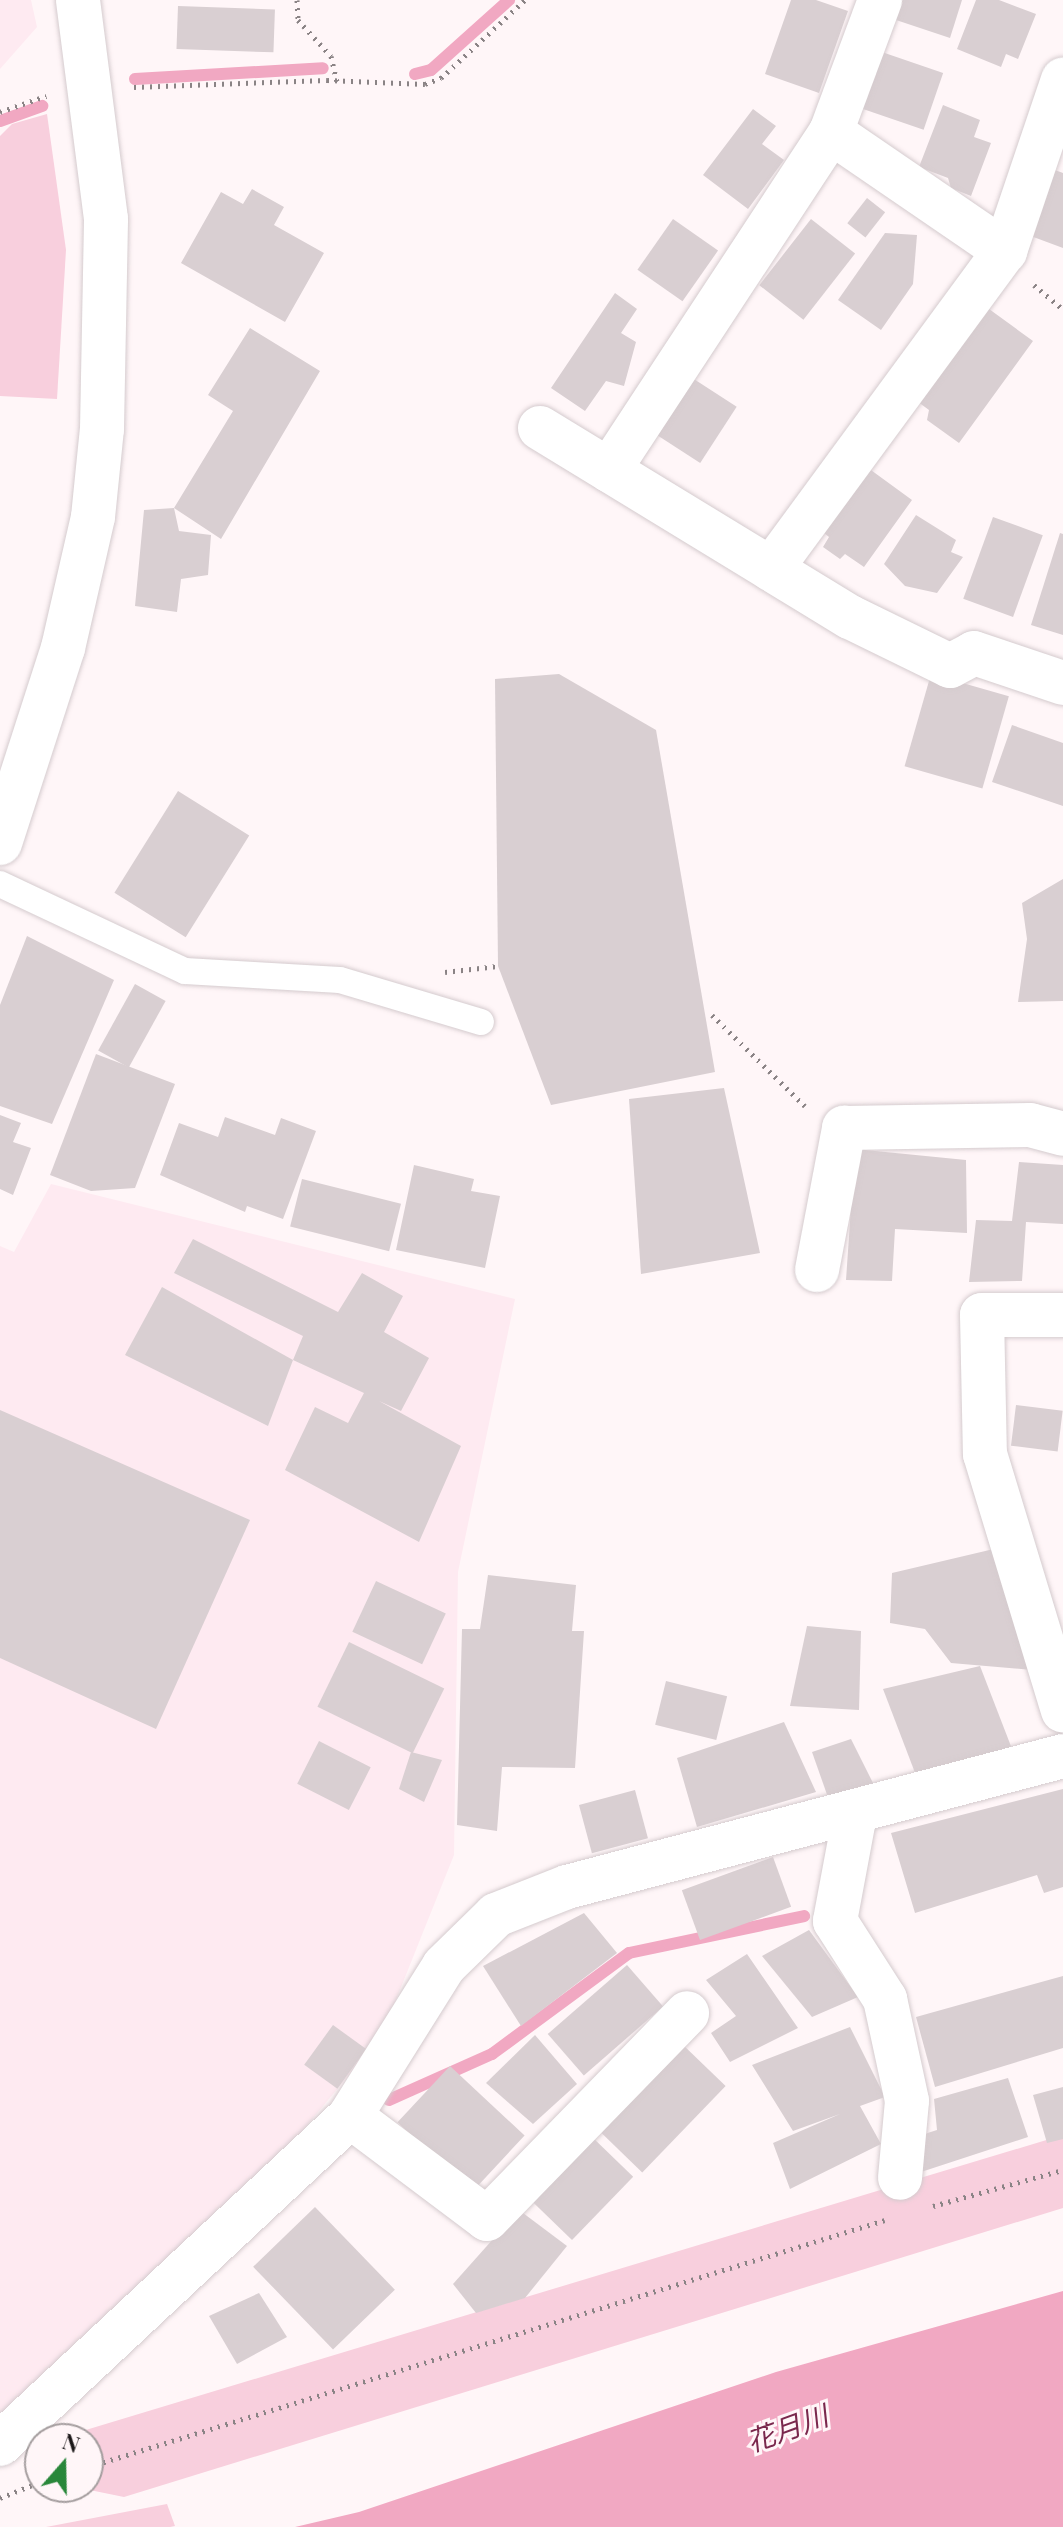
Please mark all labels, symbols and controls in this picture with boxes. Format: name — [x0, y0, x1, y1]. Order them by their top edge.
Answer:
water label: 花月川 — [742, 2398, 832, 2458]
north arrow — [24, 2423, 104, 2503]
text: N — [59, 2426, 84, 2459]

